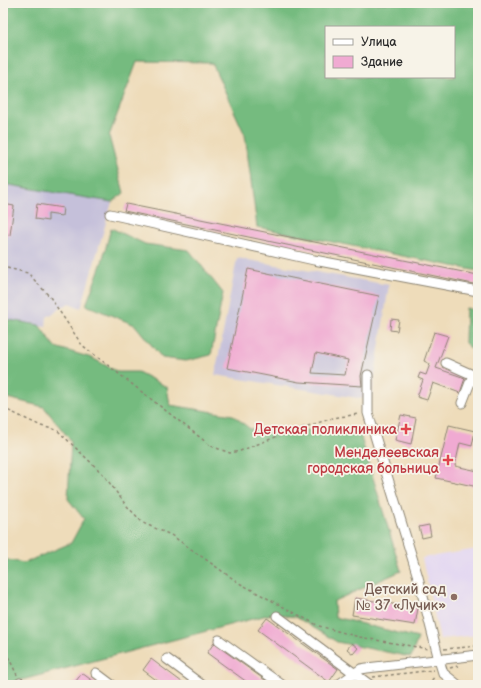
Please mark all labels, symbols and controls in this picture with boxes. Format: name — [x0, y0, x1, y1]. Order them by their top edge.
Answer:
legend — [325, 26, 455, 78]
text: Улица — [361, 35, 397, 50]
text: Здание — [361, 55, 403, 70]
place label: Детская поликлиника — [254, 421, 398, 438]
marker: Детская поликлиника — [400, 423, 412, 435]
place label: Менделеевская городская больница — [307, 444, 440, 477]
marker: Менделеевская городская больница — [442, 454, 454, 466]
place label: Детский сад № 37 «Лучик» — [356, 581, 446, 614]
marker: Детский сад № 37 «Лучик» — [449, 592, 459, 602]

